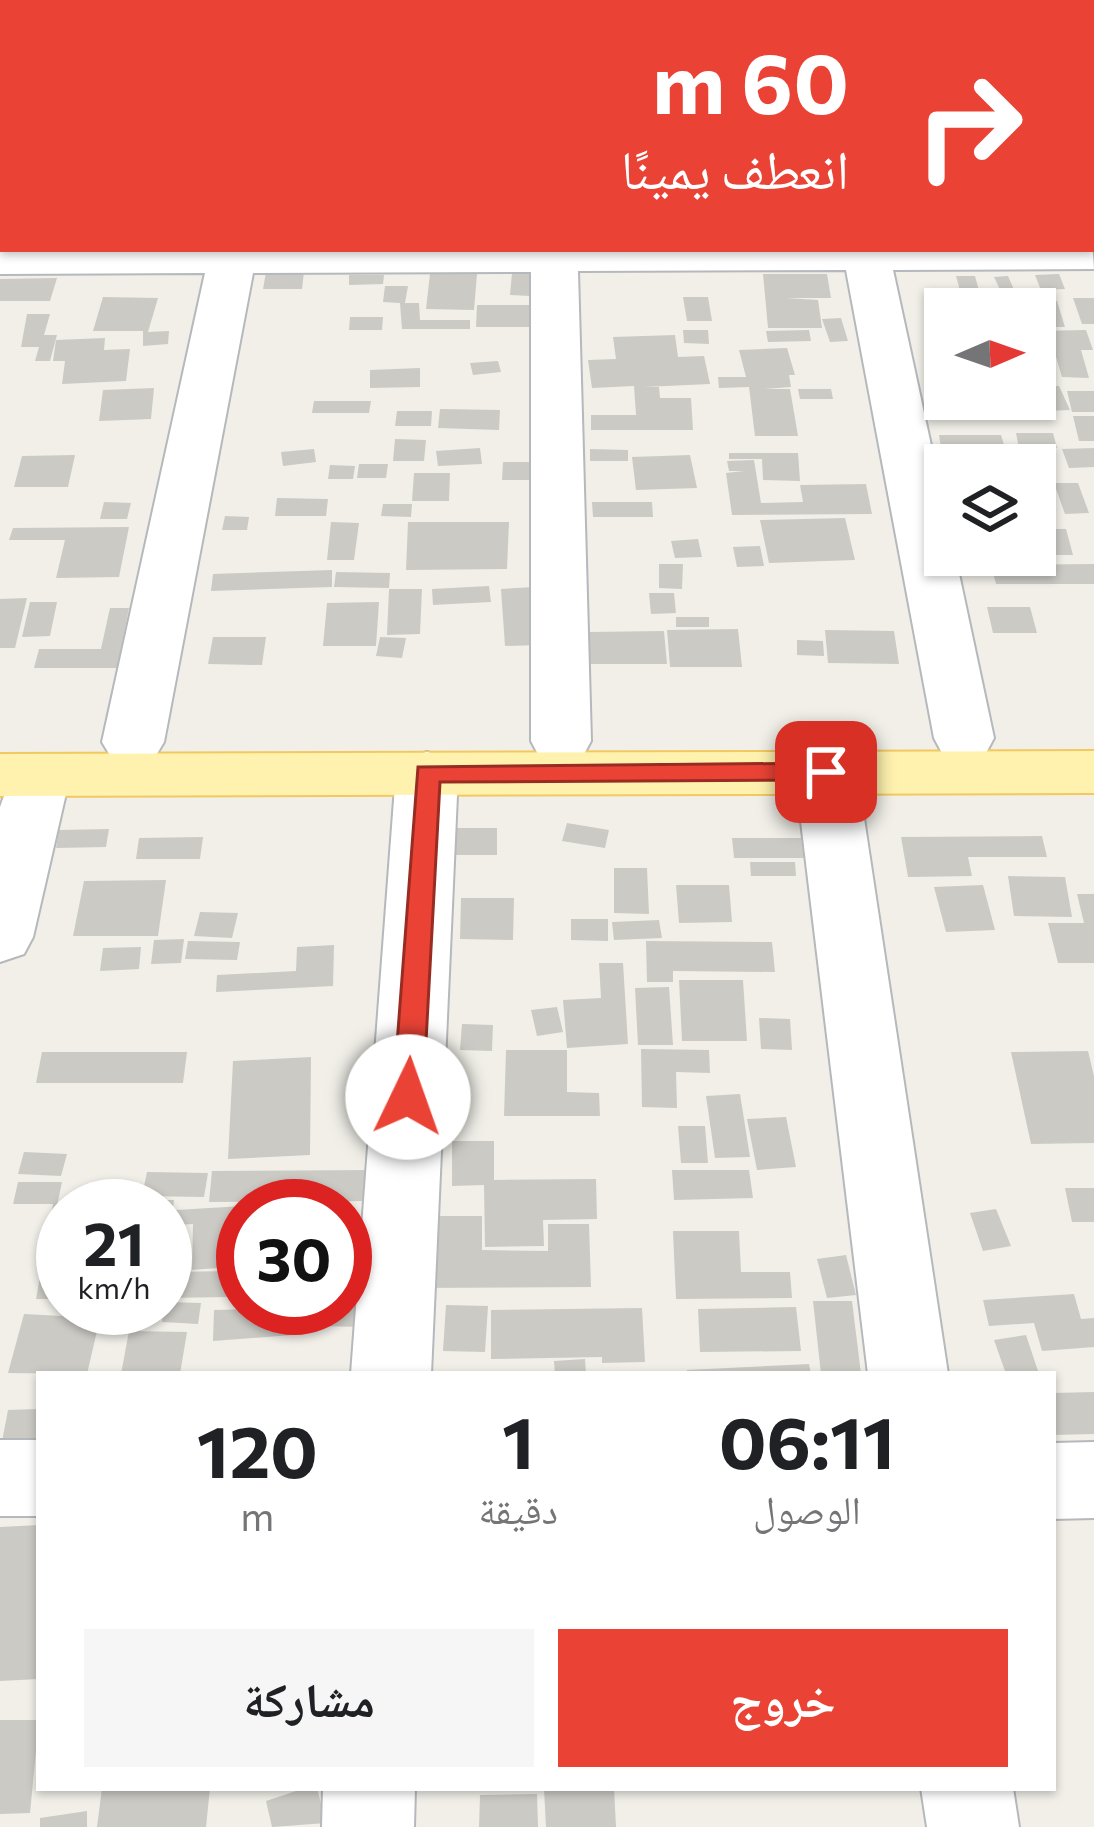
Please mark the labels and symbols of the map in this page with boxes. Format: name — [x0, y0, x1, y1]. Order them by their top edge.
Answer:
north arrow — [924, 288, 1056, 420]
pin — [775, 721, 877, 823]
position arrow — [345, 1034, 471, 1160]
speed limit sign: 30 — [216, 1179, 372, 1335]

